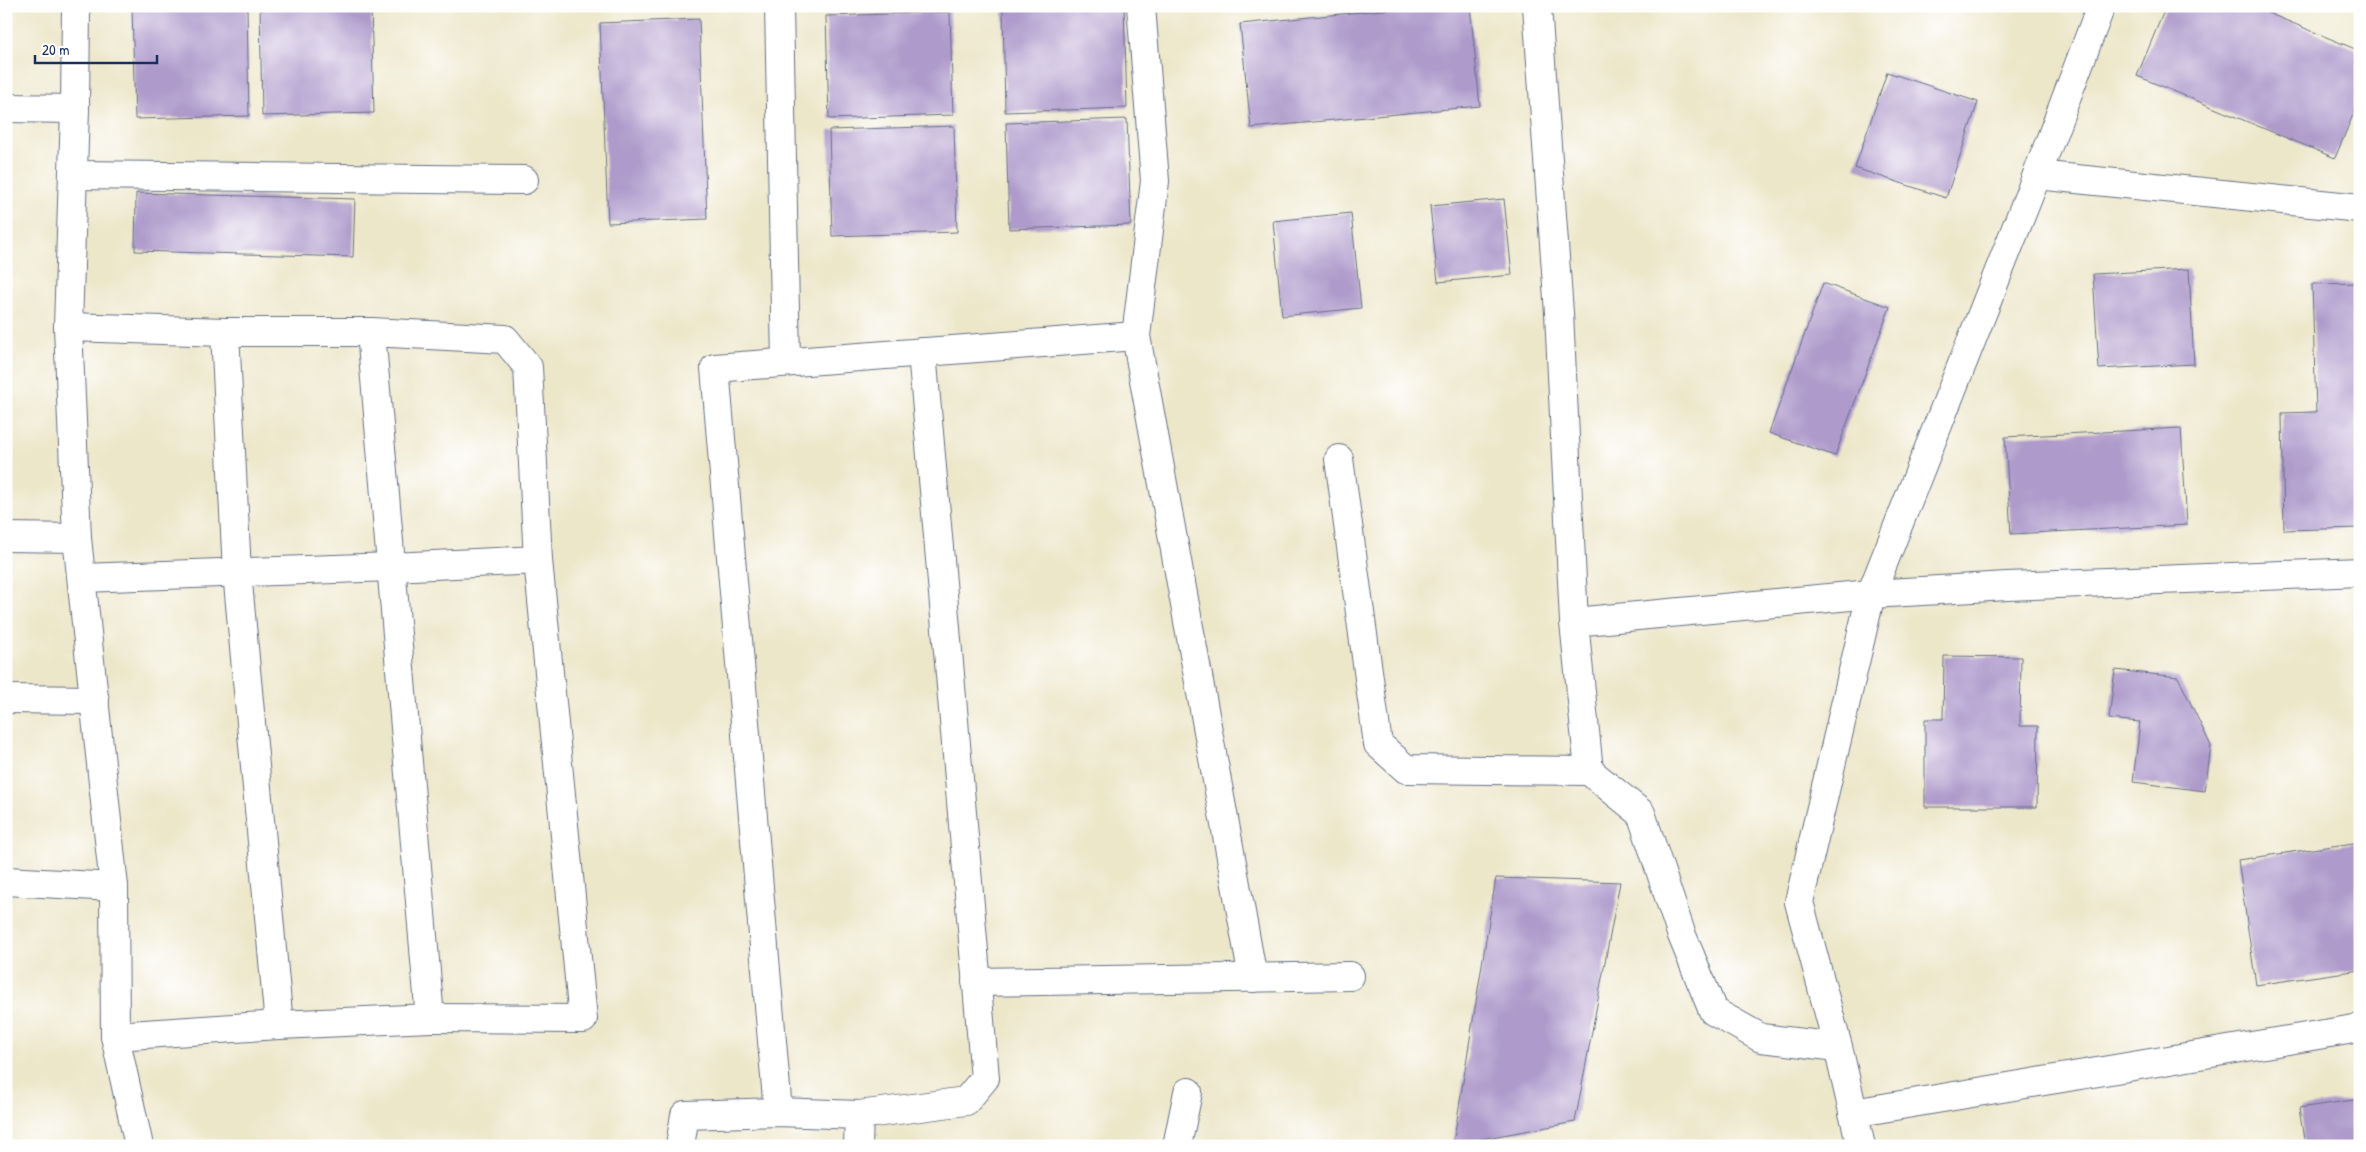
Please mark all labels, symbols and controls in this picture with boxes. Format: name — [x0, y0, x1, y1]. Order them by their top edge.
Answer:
scale bar — [35, 32, 158, 64]
text: 20 m — [42, 39, 69, 60]

